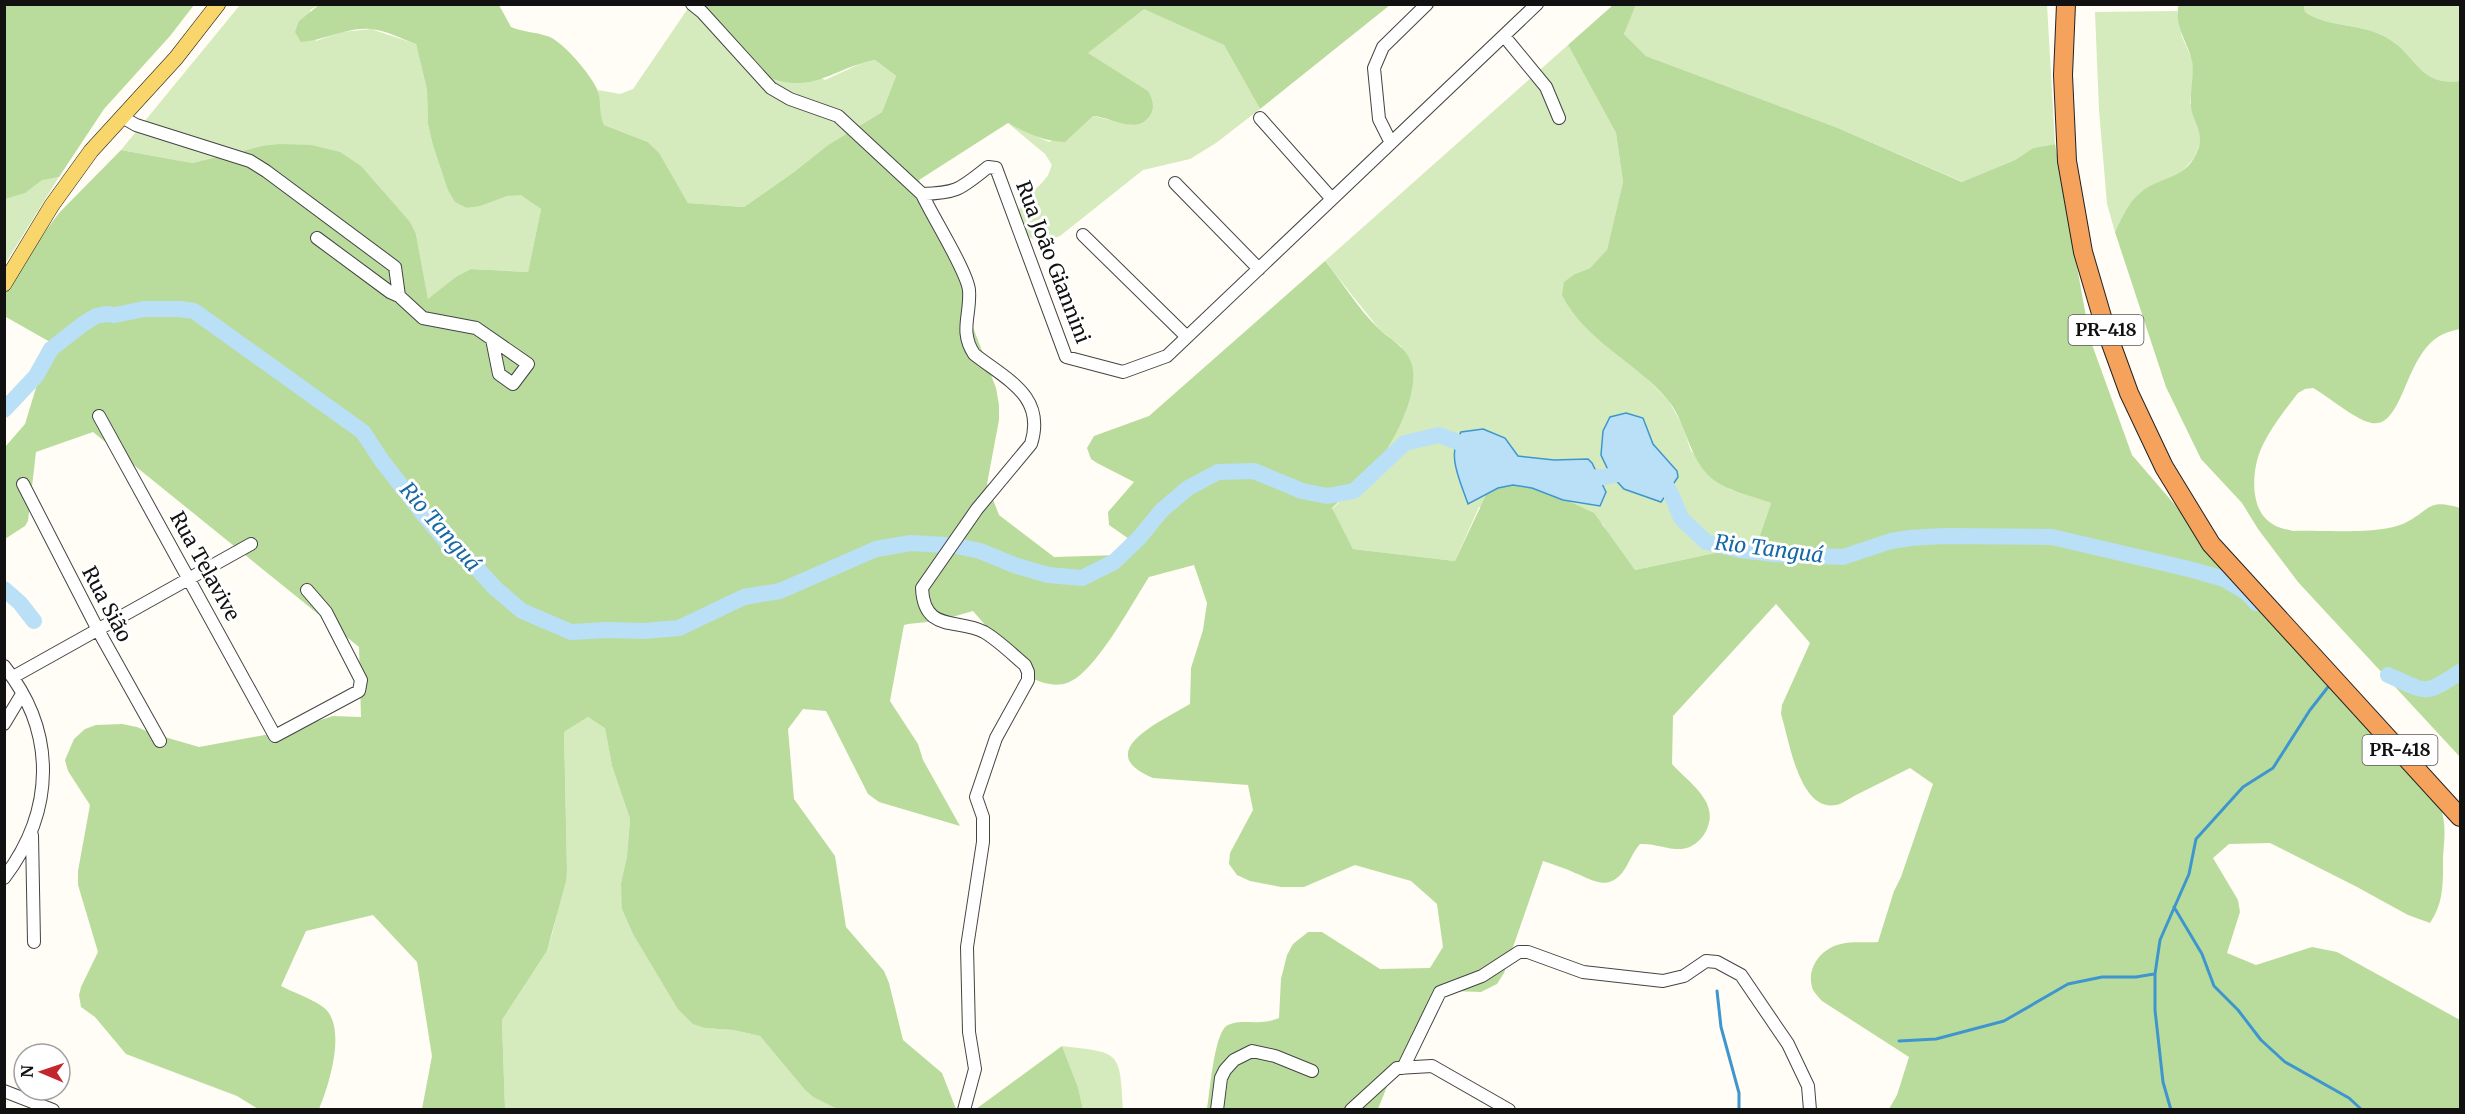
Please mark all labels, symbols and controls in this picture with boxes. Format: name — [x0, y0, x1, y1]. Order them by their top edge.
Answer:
street label: Rua João Giannini — [1011, 177, 1096, 346]
road number: PR-418 — [2068, 315, 2144, 345]
water label: Rio Tanguá — [394, 477, 486, 577]
street label: Rua Telavive — [165, 507, 246, 625]
water label: Rio Tanguá — [1713, 528, 1825, 569]
street label: Rua Sião — [77, 562, 138, 646]
road number: PR-418 — [2362, 735, 2438, 765]
north arrow — [12, 1042, 72, 1102]
text: N — [17, 1064, 37, 1078]

